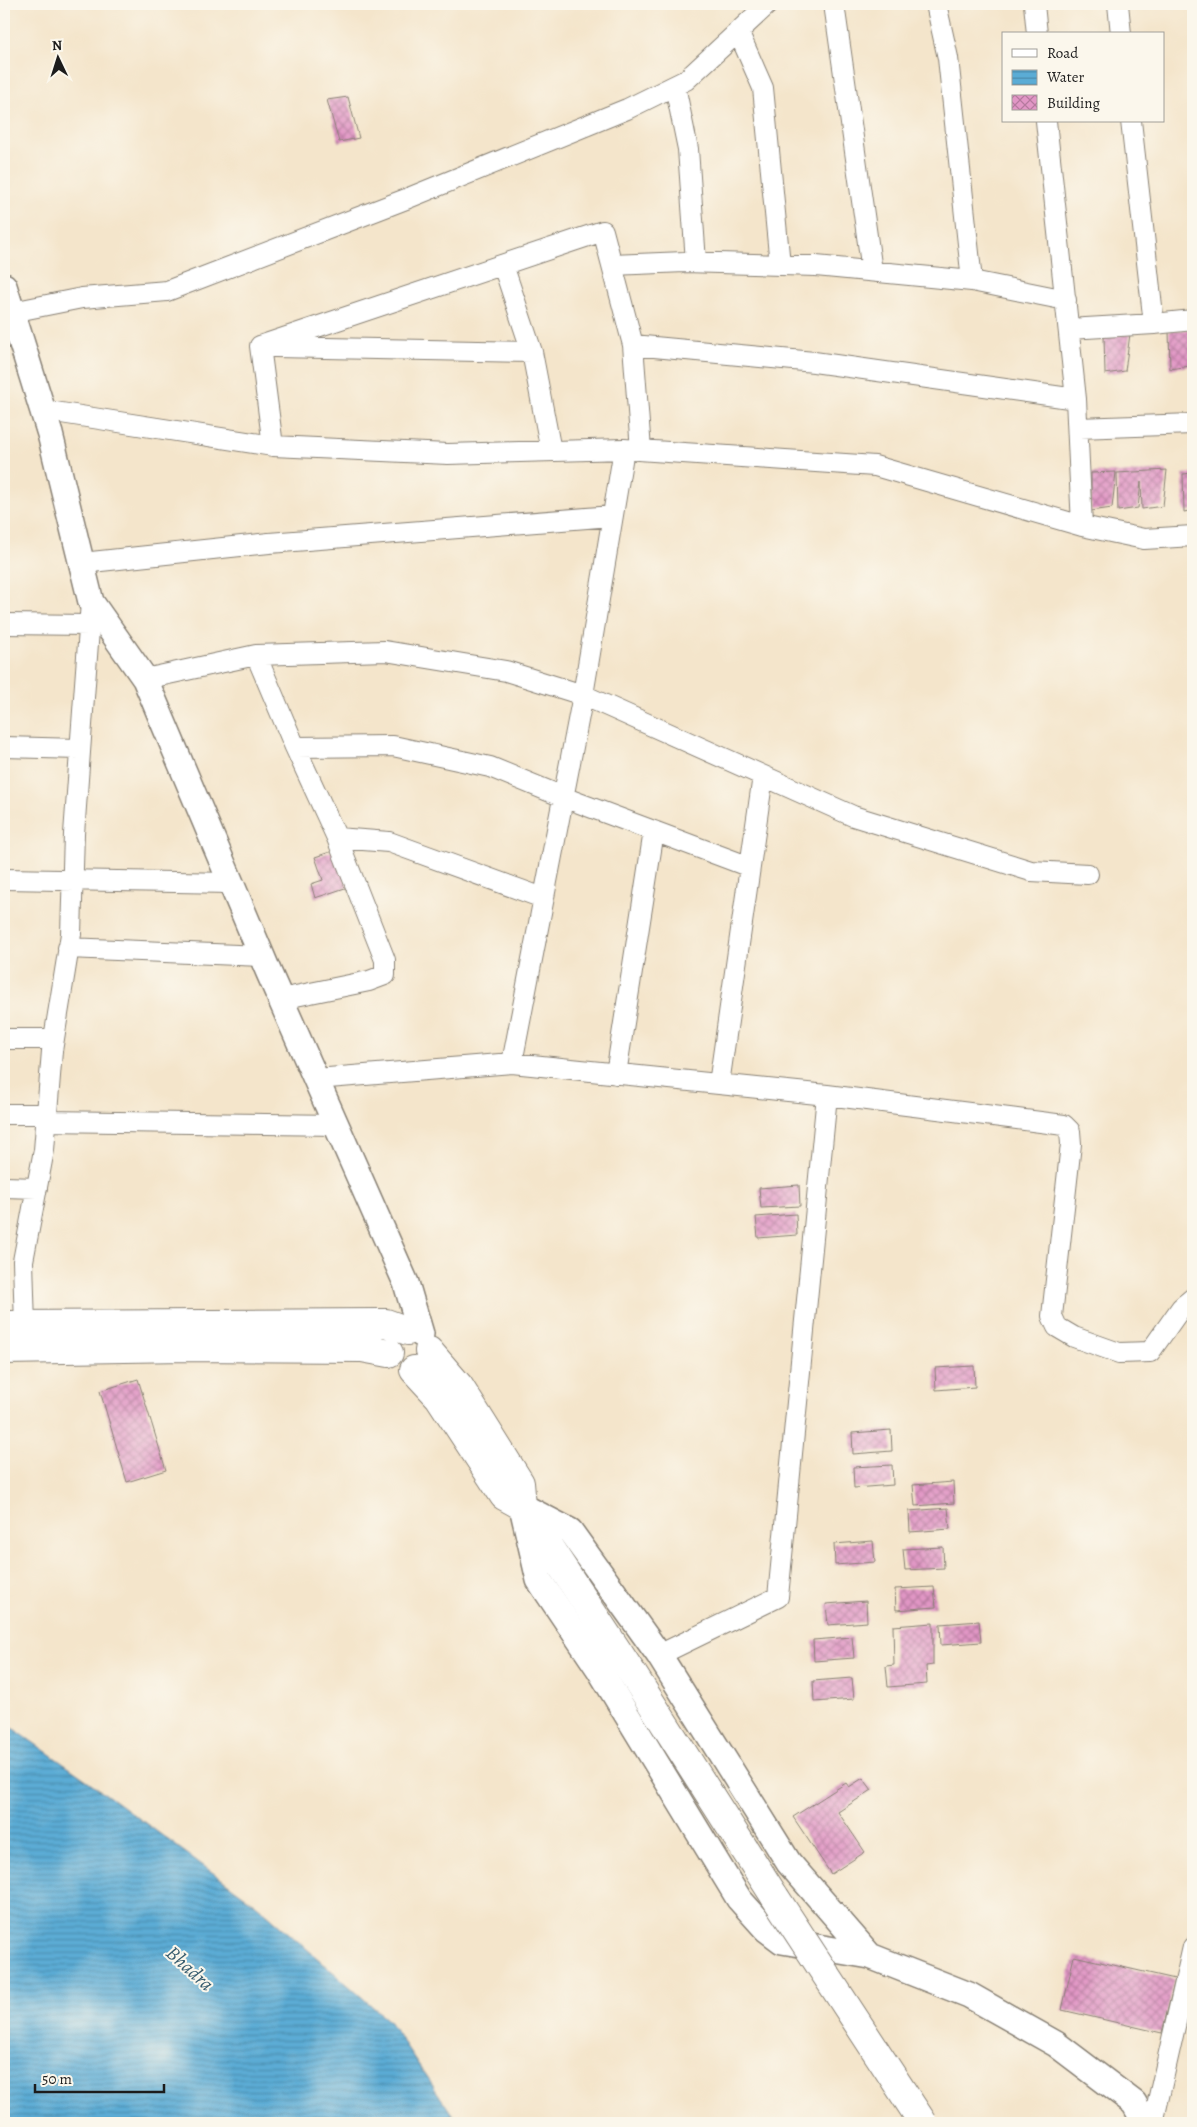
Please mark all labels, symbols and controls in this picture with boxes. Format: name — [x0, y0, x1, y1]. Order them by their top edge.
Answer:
north arrow — [32, 32, 82, 82]
legend — [1002, 32, 1164, 122]
text: N — [51, 36, 63, 55]
text: Road — [1047, 43, 1079, 63]
text: Water — [1046, 67, 1084, 87]
text: Building — [1047, 93, 1100, 113]
water label: Bhadra — [160, 1940, 219, 1997]
scale bar — [35, 2062, 164, 2094]
text: 50 m — [42, 2069, 72, 2089]

